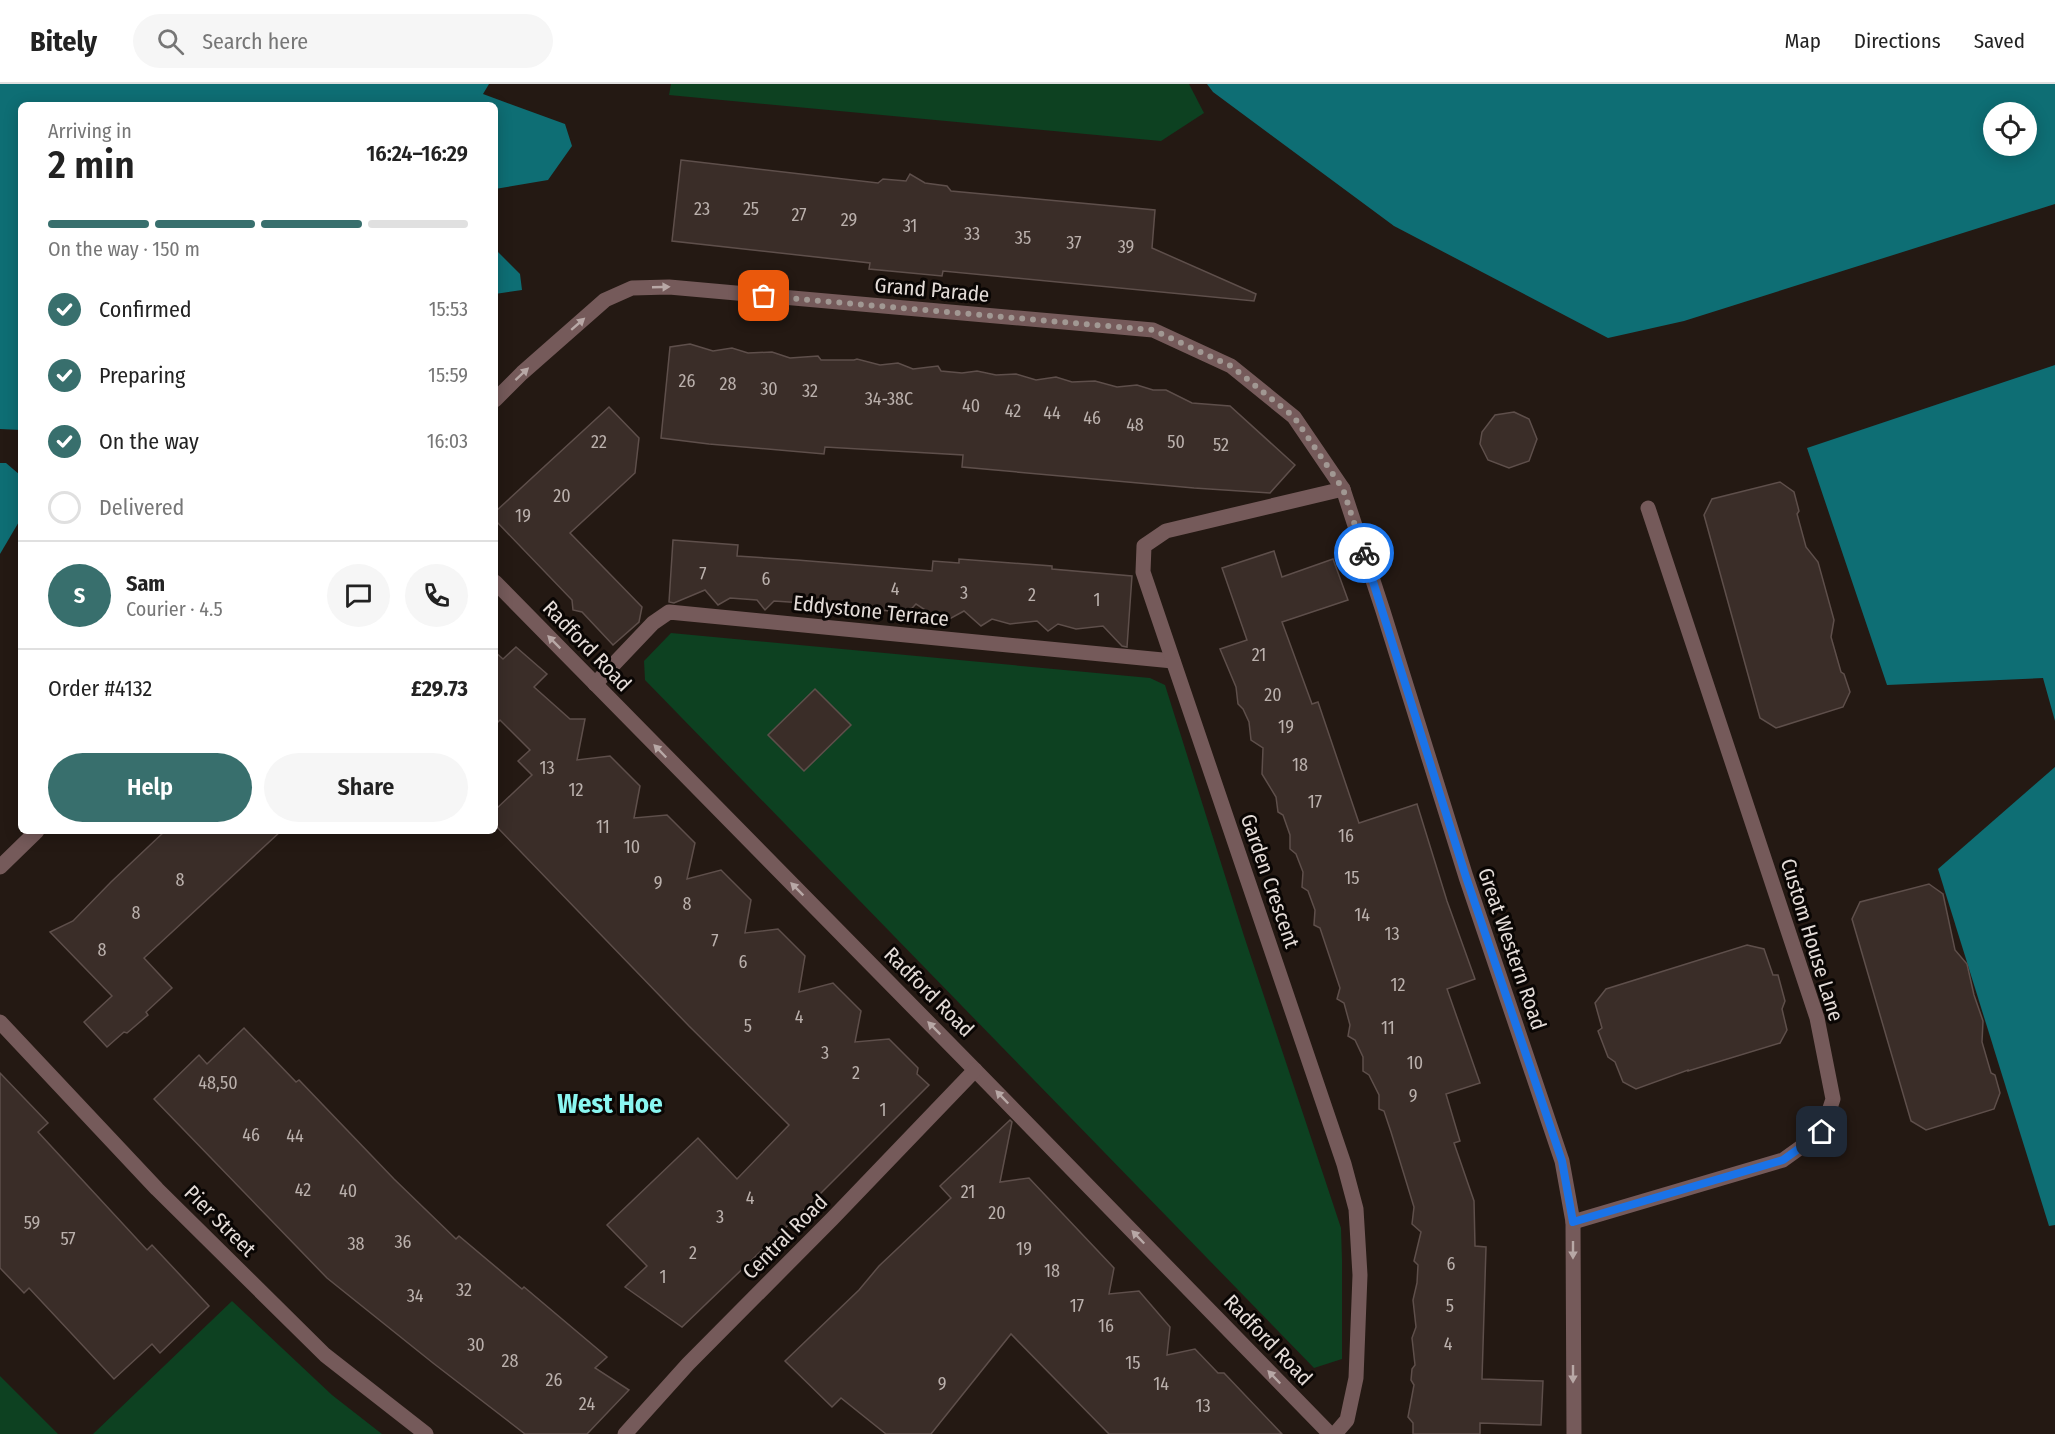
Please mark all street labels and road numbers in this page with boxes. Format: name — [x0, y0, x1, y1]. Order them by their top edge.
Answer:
street label: Grand Parade — [874, 272, 990, 308]
street label: Eddystone Terrace — [792, 590, 950, 632]
street label: Radford Road — [537, 595, 637, 697]
street label: Garden Crescent — [1235, 811, 1305, 952]
street label: Custom House Lane — [1775, 855, 1849, 1025]
street label: Great Western Road — [1472, 865, 1552, 1033]
street label: Radford Road — [879, 942, 979, 1042]
street label: Pier Street — [179, 1180, 261, 1262]
street label: Central Road — [737, 1189, 833, 1285]
street label: Radford Road — [1218, 1289, 1318, 1391]

